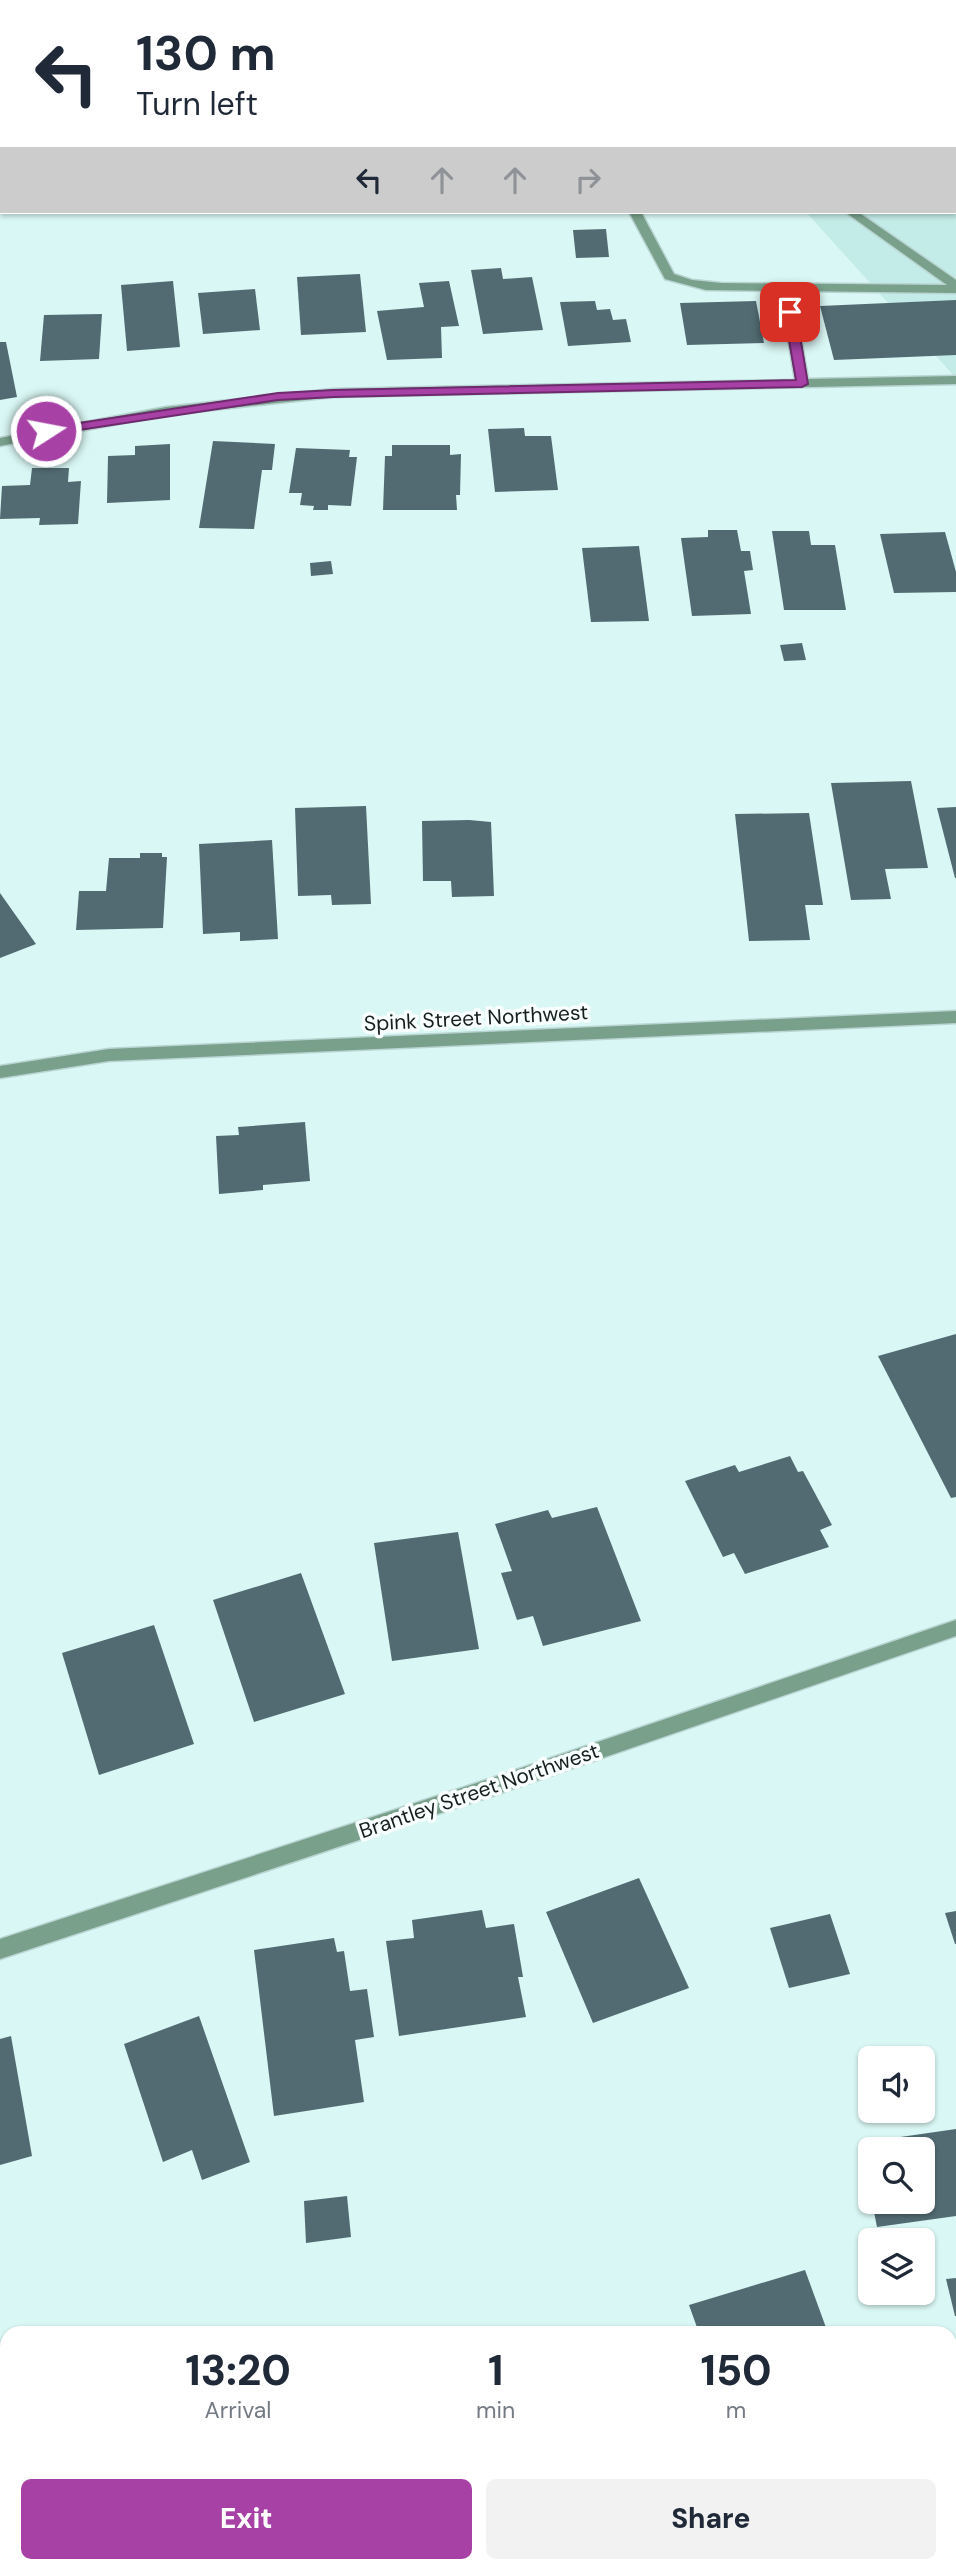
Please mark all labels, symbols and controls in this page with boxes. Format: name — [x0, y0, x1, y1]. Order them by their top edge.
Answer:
text: 130 m — [136, 21, 276, 85]
icon: left — [21, 28, 112, 119]
text: Turn left — [136, 83, 258, 125]
icon: left — [350, 161, 388, 199]
icon: ahead — [423, 161, 461, 199]
icon: ahead — [496, 161, 534, 199]
icon: right — [569, 161, 607, 199]
pin — [760, 282, 820, 342]
icon: arrive — [771, 293, 809, 331]
position arrow — [9, 394, 83, 468]
street label: Spink Street Northwest — [363, 998, 589, 1038]
street label: Brantley Street Northwest — [355, 1737, 603, 1845]
map controls — [858, 2046, 935, 2305]
button: sound — [858, 2046, 935, 2123]
button: search — [858, 2137, 935, 2214]
button: layers — [858, 2228, 935, 2305]
text: 13:20 — [185, 2343, 291, 2398]
text: 1 — [488, 2343, 503, 2398]
text: 150 — [700, 2343, 772, 2398]
text: Arrival — [205, 2395, 272, 2425]
text: min — [476, 2395, 515, 2425]
text: m — [726, 2395, 746, 2425]
button: Exit — [21, 2479, 472, 2559]
button: Share — [486, 2479, 936, 2559]

